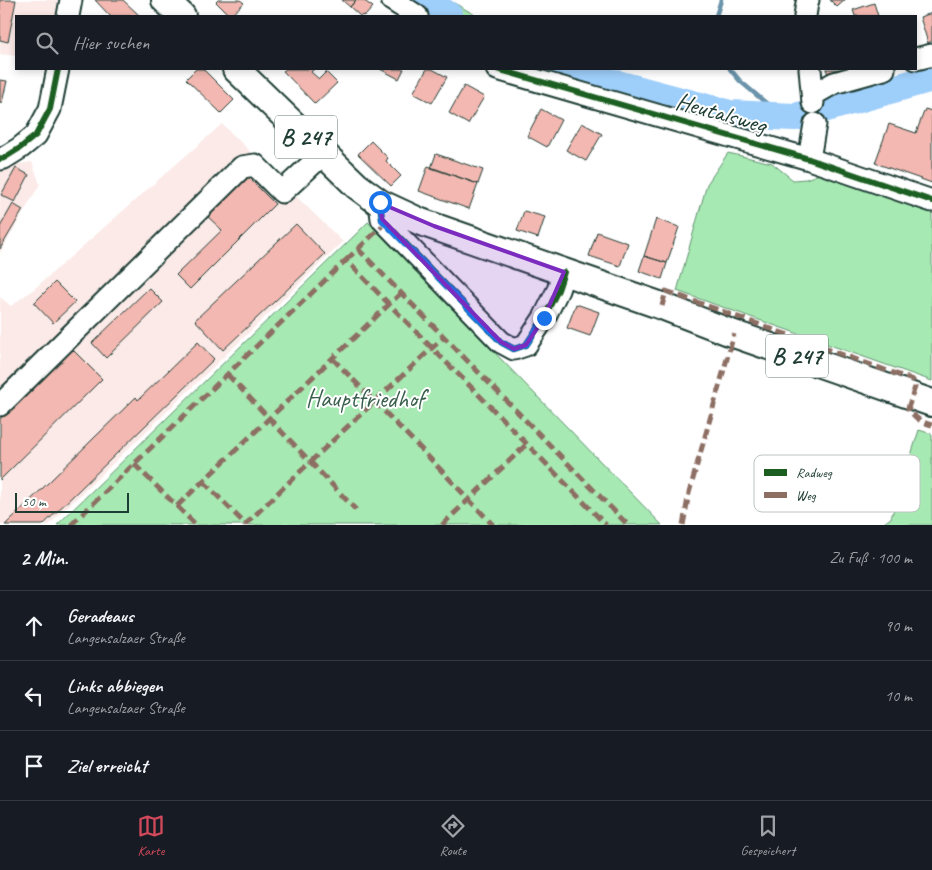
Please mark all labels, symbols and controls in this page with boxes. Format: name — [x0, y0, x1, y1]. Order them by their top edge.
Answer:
search box — [15, 15, 917, 70]
icon: search — [33, 29, 61, 57]
text: Hier suchen — [73, 31, 149, 55]
street label: Heutalsweg — [672, 85, 772, 142]
road number: B 247 — [275, 115, 337, 158]
route start — [369, 191, 392, 214]
route end — [533, 307, 556, 330]
road number: B 247 — [766, 334, 828, 378]
park label: Hauptfriedhof — [306, 383, 429, 415]
legend — [754, 455, 920, 512]
text: Radweg — [796, 464, 833, 481]
text: Weg — [796, 487, 817, 504]
scale bar — [15, 490, 129, 513]
text: 50 m — [22, 493, 46, 510]
text: 2 Min. — [20, 545, 68, 571]
text: Zu Fuß · 100 m — [829, 548, 912, 568]
text: Geradeaus — [67, 604, 134, 628]
icon: ahead — [20, 612, 48, 640]
text: 90 m — [885, 616, 912, 636]
text: Langensalzaer Straße — [67, 628, 185, 648]
text: Links abbiegen — [67, 674, 163, 698]
icon: left — [20, 682, 48, 710]
text: 10 m — [885, 686, 912, 706]
text: Langensalzaer Straße — [67, 698, 185, 718]
icon: arrive — [20, 752, 48, 780]
text: Ziel erreicht — [67, 754, 147, 778]
tab: Karte — [137, 812, 165, 859]
tab: Route — [439, 812, 467, 859]
tab: Gespeichert — [741, 812, 795, 859]

